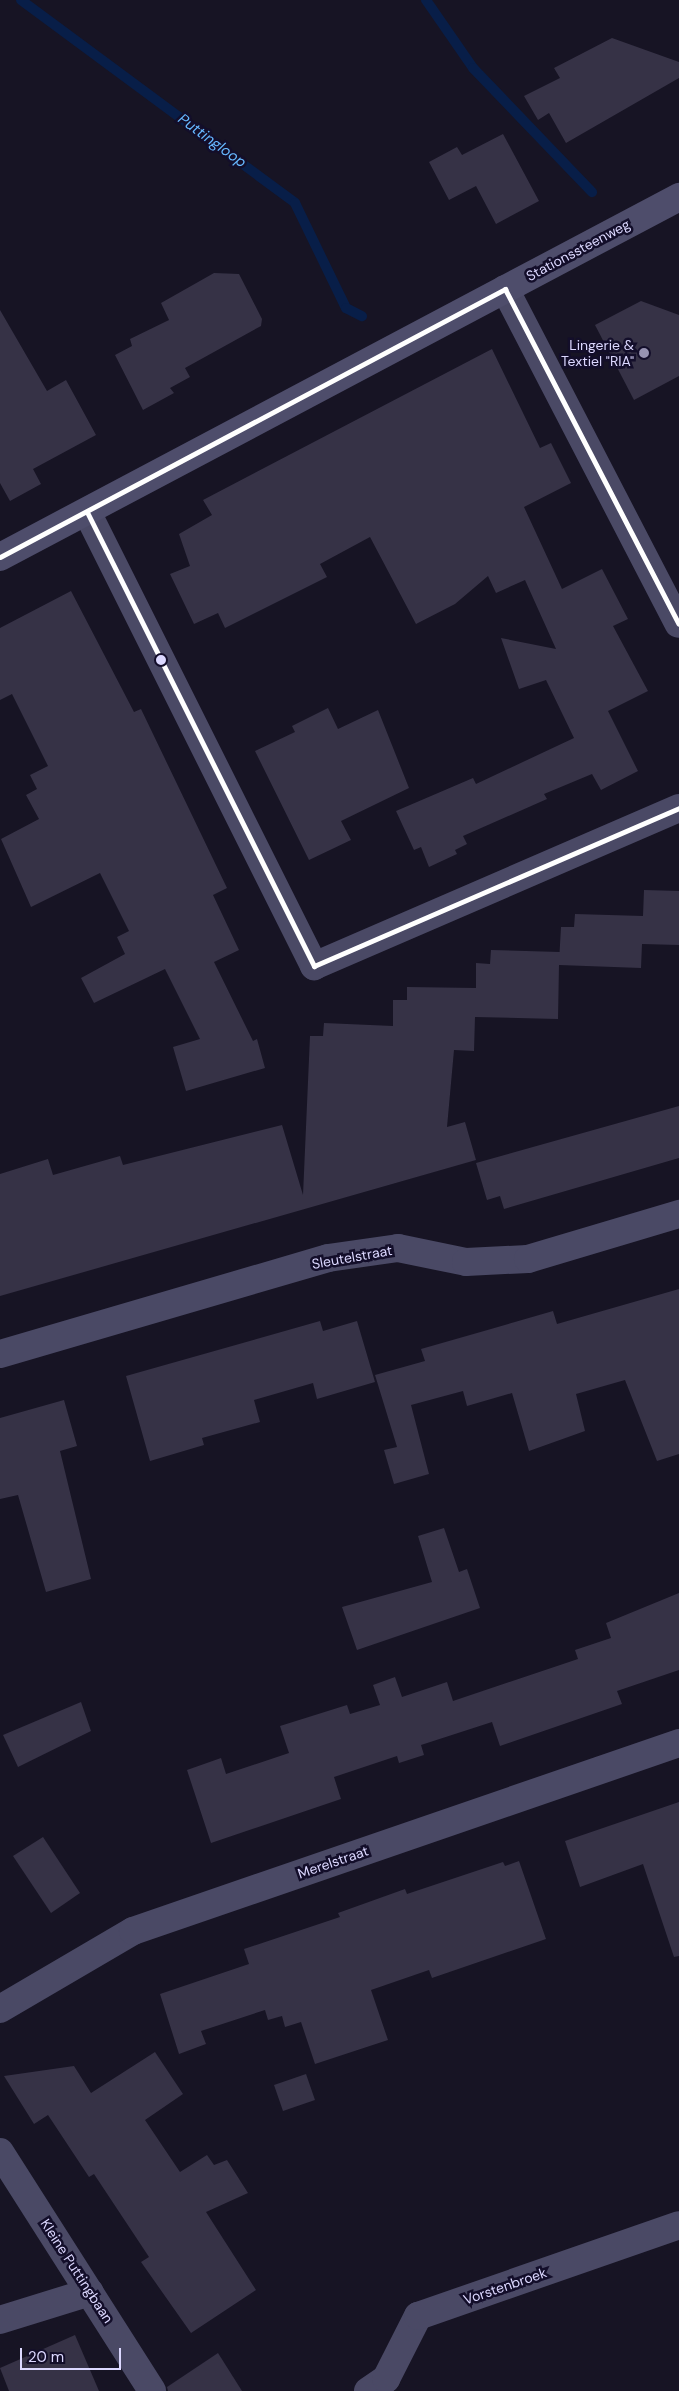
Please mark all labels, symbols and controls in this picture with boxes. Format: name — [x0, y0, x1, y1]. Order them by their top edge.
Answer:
water label: Puttingloop — [174, 110, 250, 172]
street label: Stationssteenweg — [523, 216, 633, 284]
place label: Lingerie & Textiel "RIA" — [561, 337, 634, 370]
marker: Lingerie & Textiel "RIA" — [638, 347, 650, 359]
unlabelled marker — [156, 655, 166, 665]
street label: Sleutelstraat — [310, 1242, 394, 1272]
street label: Merelstraat — [295, 1842, 371, 1882]
street label: Kleine Puttingbaan — [37, 2216, 117, 2326]
street label: Vorstenbroek — [461, 2264, 549, 2308]
scale bar — [22, 2338, 124, 2370]
text: 20 m — [28, 2347, 64, 2367]

